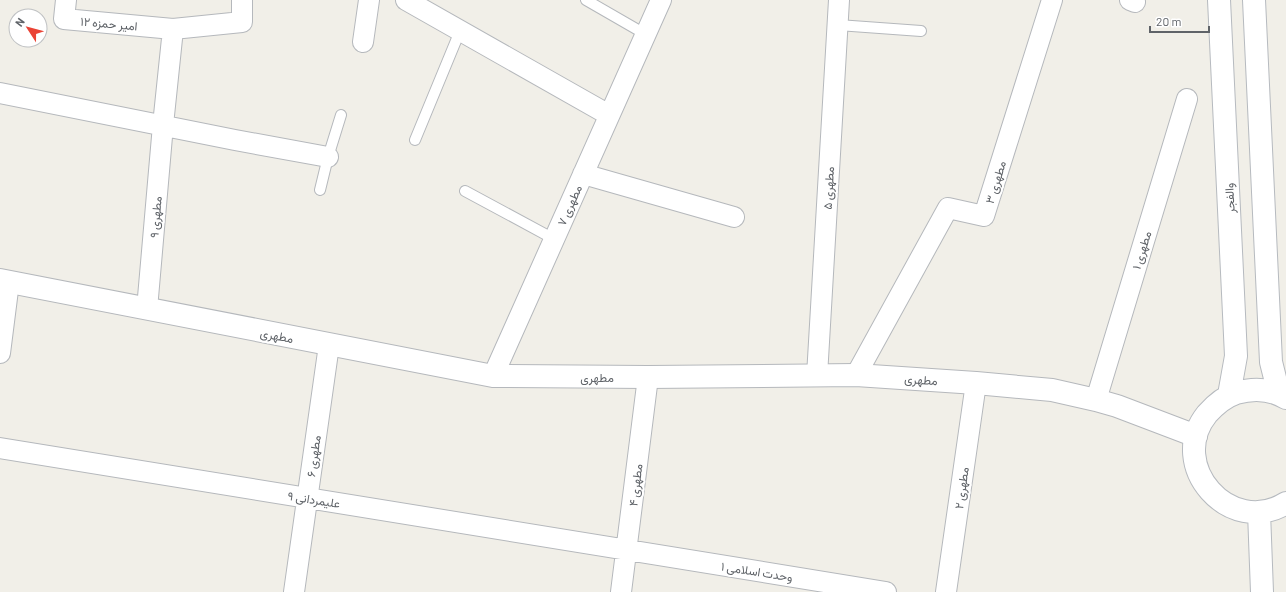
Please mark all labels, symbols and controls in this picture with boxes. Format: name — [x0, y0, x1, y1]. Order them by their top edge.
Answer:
north arrow — [8, 8, 48, 48]
scale bar — [1150, 8, 1209, 34]
street label: امیر حمزه ۱۲ — [80, 14, 138, 34]
text: 20 m — [1156, 14, 1182, 28]
text: N — [12, 15, 27, 29]
street label: مطهری ۳ — [982, 159, 1010, 206]
street label: مطهری ۵ — [820, 166, 838, 210]
street label: مطهری ۷ — [554, 182, 586, 228]
street label: والفجر — [1221, 182, 1239, 215]
street label: مطهری ۹ — [146, 196, 166, 239]
street label: مطهری ۱ — [1129, 229, 1155, 271]
street label: مطهری — [259, 325, 295, 347]
street label: مطهری — [580, 370, 614, 386]
street label: مطهری — [904, 371, 938, 389]
street label: مطهری ۶ — [303, 434, 325, 478]
street label: مطهری ۴ — [625, 463, 647, 507]
street label: مطهری ۲ — [951, 466, 973, 510]
street label: علیمردانی ۹ — [286, 488, 341, 512]
street label: وحدت اسلامی ۱ — [720, 558, 794, 586]

